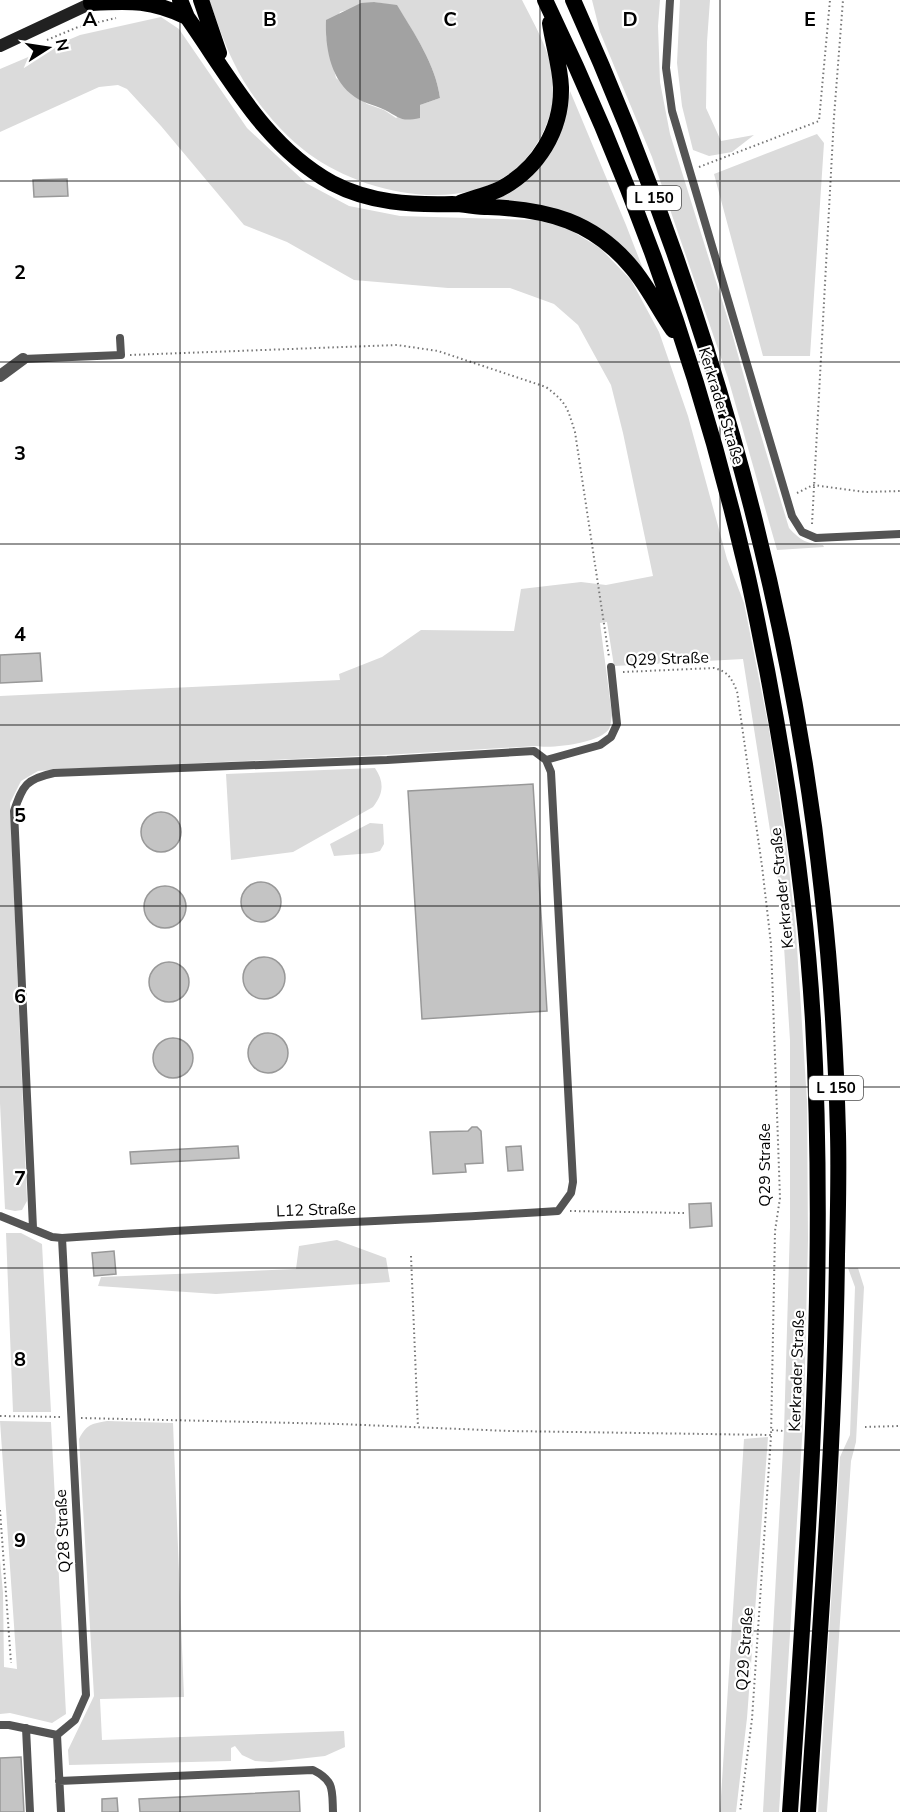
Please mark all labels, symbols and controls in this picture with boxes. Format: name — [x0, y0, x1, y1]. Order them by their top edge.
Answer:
text: A — [83, 6, 98, 33]
text: B — [263, 6, 277, 33]
text: C — [443, 6, 457, 33]
text: D — [622, 6, 638, 33]
text: E — [804, 6, 816, 33]
north arrow — [18, 18, 78, 78]
text: N — [50, 37, 74, 53]
road number: L 150 — [627, 186, 681, 210]
text: 2 — [14, 259, 26, 286]
street label: Kerkrader Straße — [693, 345, 749, 467]
text: 3 — [14, 440, 26, 467]
text: 4 — [14, 621, 26, 648]
street label: Q29 Straße — [625, 647, 709, 671]
text: 5 — [14, 802, 26, 829]
street label: Kerkrader Straße — [765, 826, 799, 950]
text: 6 — [14, 983, 26, 1010]
road number: L 150 — [809, 1076, 863, 1100]
street label: Q29 Straße — [754, 1123, 776, 1207]
text: 7 — [14, 1165, 26, 1192]
street label: L12 Straße — [276, 1198, 356, 1222]
street label: Kerkrader Straße — [784, 1310, 810, 1432]
text: 8 — [14, 1346, 26, 1373]
street label: Q28 Straße — [50, 1489, 76, 1573]
text: 9 — [14, 1527, 26, 1554]
street label: Q29 Straße — [731, 1607, 759, 1691]

